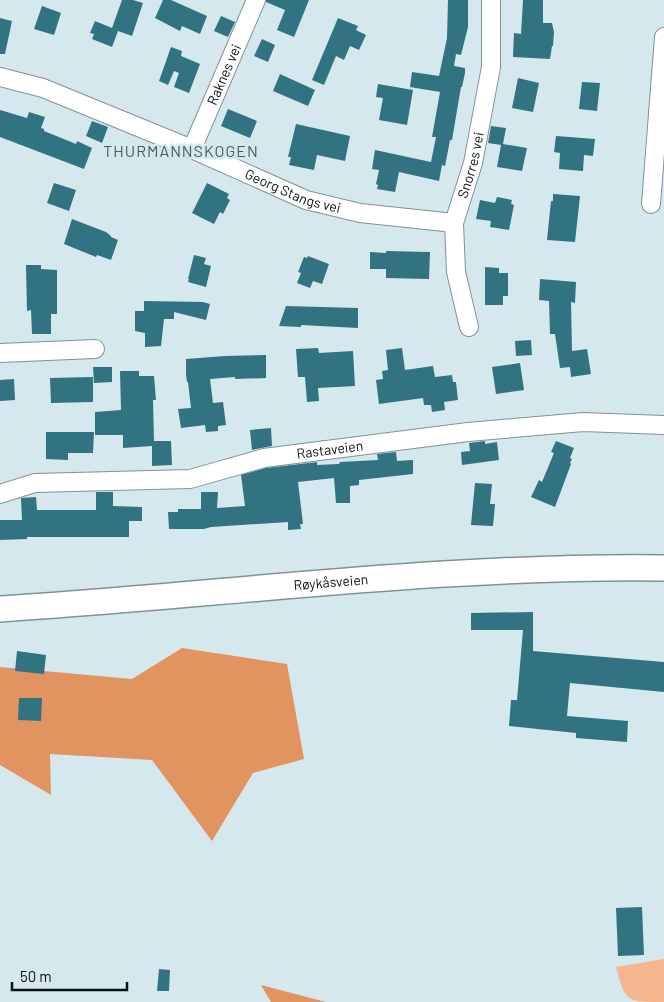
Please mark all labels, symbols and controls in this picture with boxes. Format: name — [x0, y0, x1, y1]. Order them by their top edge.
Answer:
street label: Raknes vei — [203, 41, 244, 107]
street label: Snorres vei — [453, 130, 487, 200]
district label: THURMANNSKOGEN — [103, 141, 259, 160]
street label: Georg Stangs vei — [243, 165, 343, 216]
street label: Rastaveien — [295, 436, 364, 462]
street label: Røykåsveien — [293, 570, 369, 593]
scale bar — [12, 960, 128, 992]
text: 50 m — [20, 967, 52, 985]

